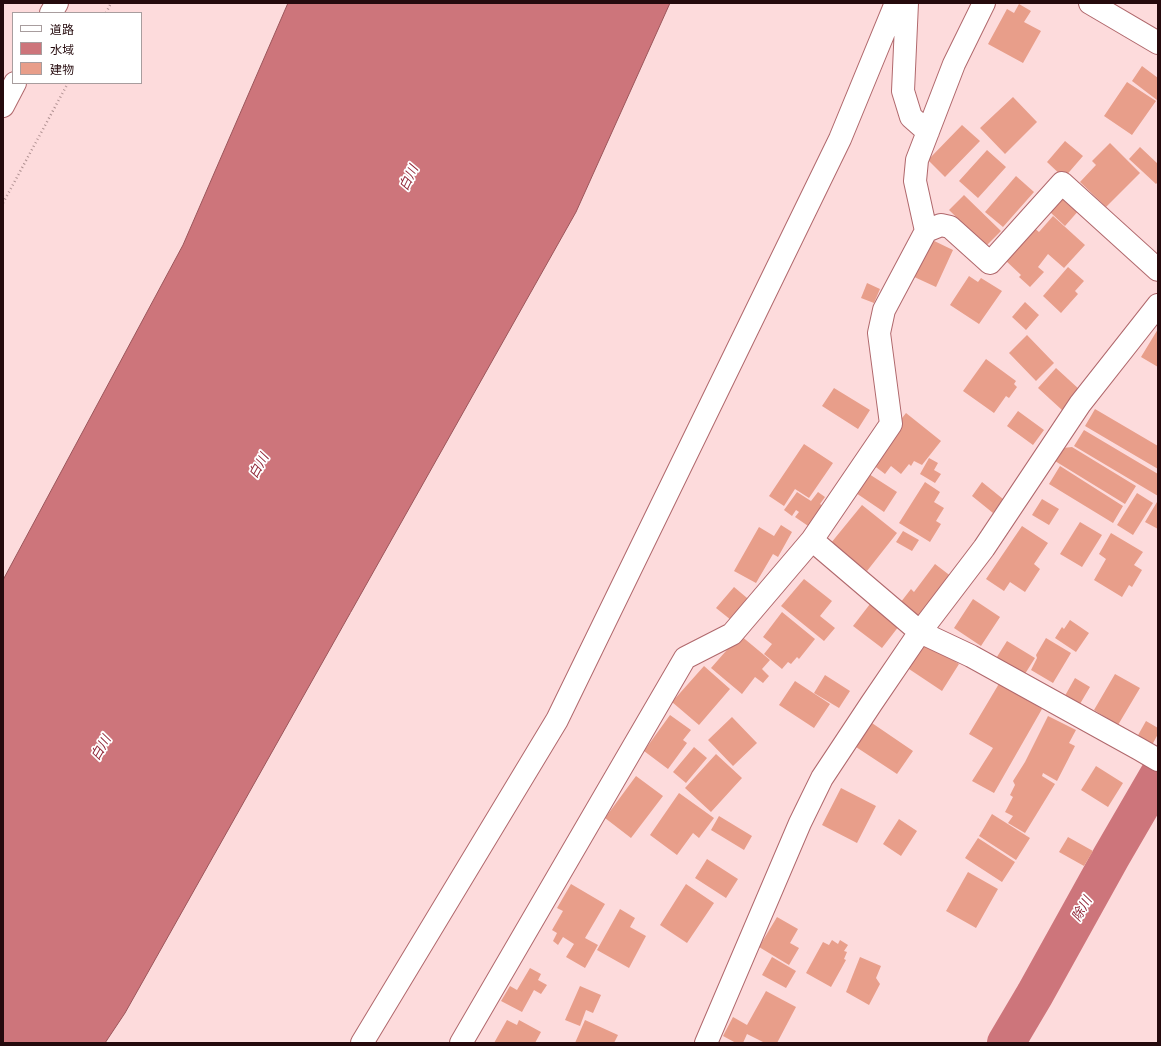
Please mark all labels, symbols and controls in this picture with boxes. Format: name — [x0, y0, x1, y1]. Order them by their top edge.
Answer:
legend — [12, 12, 142, 84]
text: 道路 — [50, 22, 74, 37]
text: 水域 — [50, 42, 74, 57]
text: 建物 — [50, 62, 74, 77]
water label: 白川 — [396, 163, 422, 193]
water label: 白川 — [246, 451, 272, 481]
water label: 白川 — [88, 733, 114, 763]
water label: 除川 — [1069, 894, 1095, 924]

